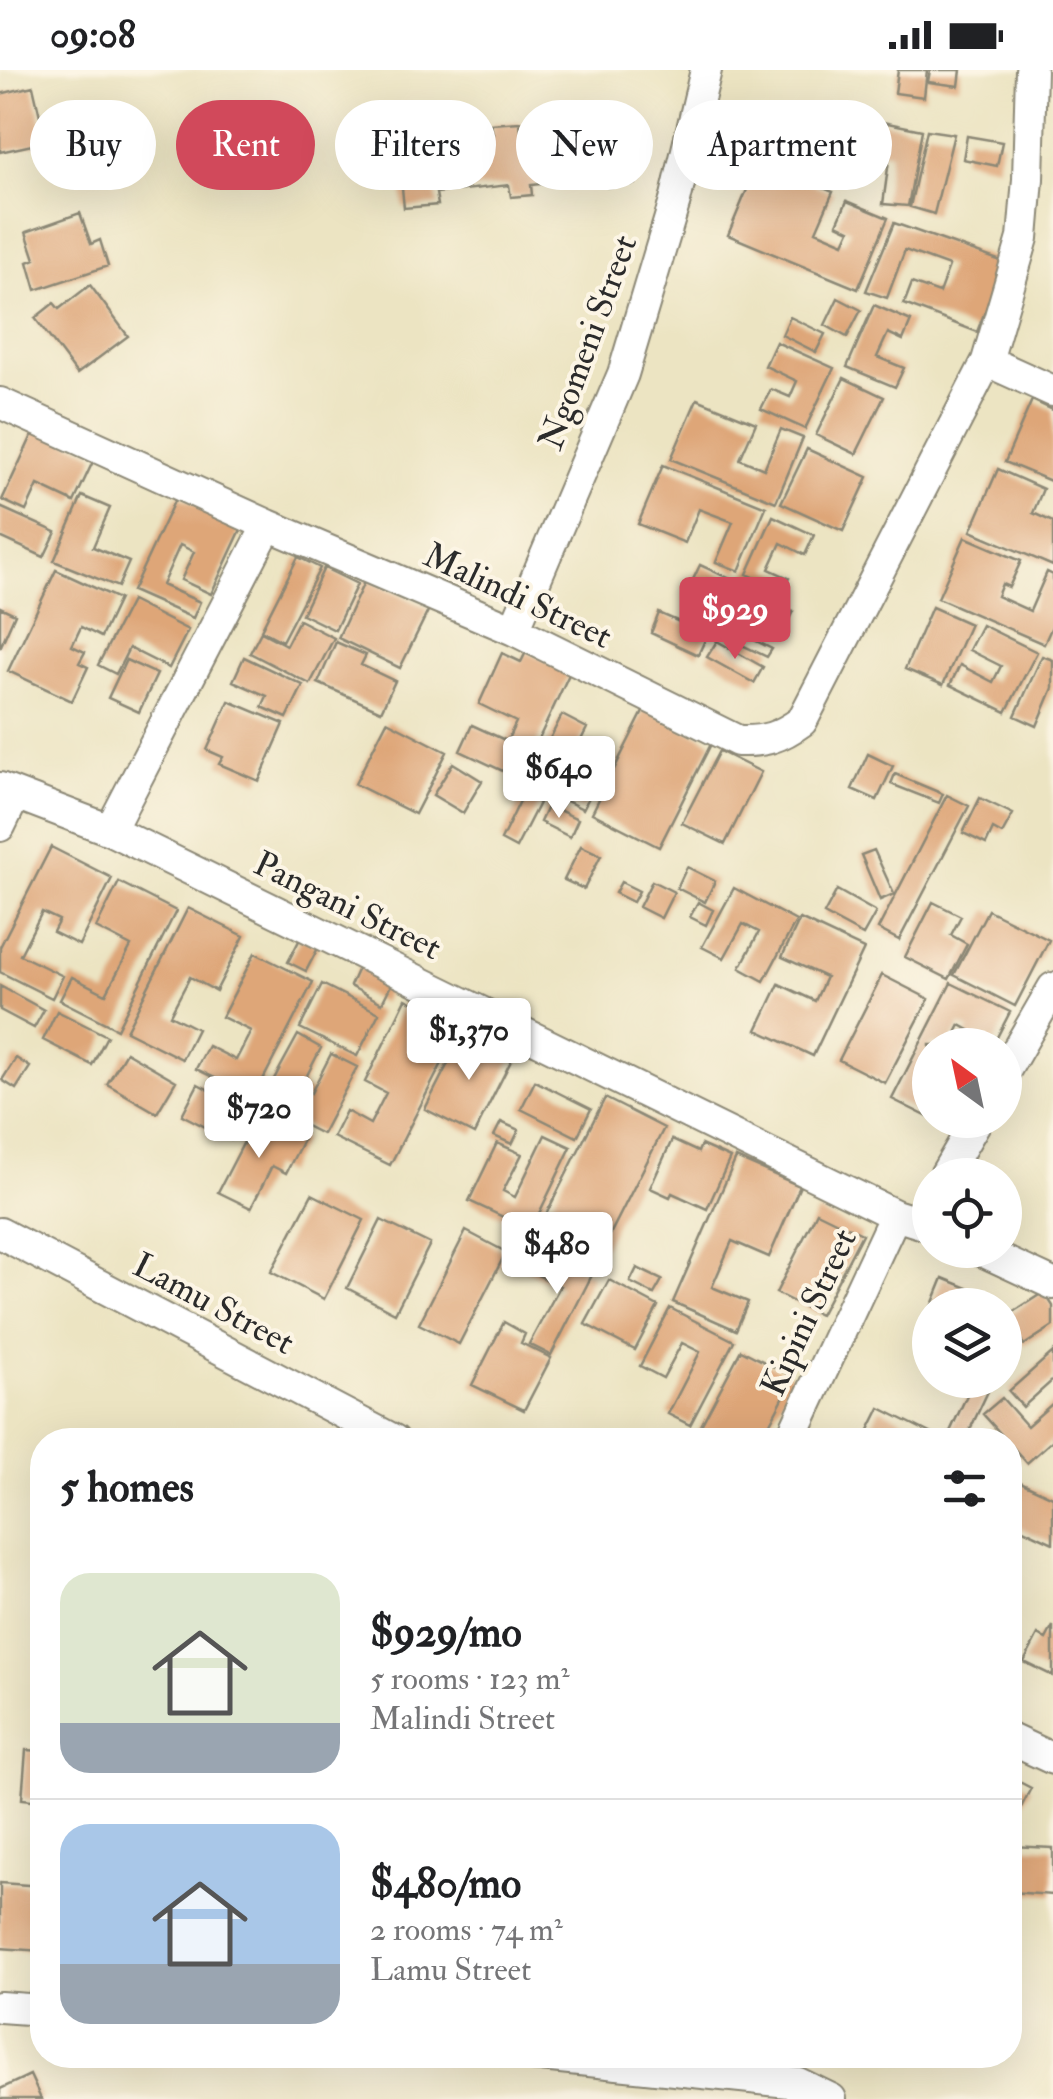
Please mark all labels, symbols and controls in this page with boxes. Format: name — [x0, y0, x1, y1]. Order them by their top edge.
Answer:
text: 09:08 — [50, 11, 136, 59]
chip: Buy — [30, 100, 156, 190]
chip: Rent — [176, 100, 315, 190]
chip: Filters — [335, 100, 496, 190]
chip: New — [516, 100, 653, 190]
chip: Apartment — [673, 100, 892, 190]
street label: Ngomeni Street — [529, 229, 647, 456]
street label: Malindi Street — [416, 533, 619, 659]
pin: $929 — [676, 577, 794, 662]
text: $929 — [701, 589, 769, 629]
pin: $640 — [500, 736, 618, 821]
text: $640 — [525, 748, 593, 788]
street label: Pangani Street — [247, 842, 448, 970]
pin: $1,370 — [388, 998, 550, 1083]
text: $1,370 — [429, 1010, 509, 1050]
north arrow — [912, 1028, 1022, 1138]
map controls — [912, 1028, 1022, 1398]
pin: $720 — [200, 1076, 318, 1161]
text: $720 — [226, 1088, 292, 1128]
button: locate — [912, 1158, 1022, 1268]
pin: $480 — [498, 1212, 616, 1297]
street label: Kipini Street — [751, 1222, 867, 1403]
text: $480 — [524, 1224, 590, 1264]
street label: Lamu Street — [125, 1243, 302, 1365]
button: layers — [912, 1288, 1022, 1398]
icon: filters — [937, 1461, 992, 1516]
text: 5 homes — [60, 1462, 194, 1514]
text: $929/mo — [370, 1607, 522, 1659]
icon: home — [140, 1613, 260, 1733]
text: 5 rooms · 123 m² — [370, 1659, 569, 1699]
text: Malindi Street — [370, 1699, 555, 1739]
text: $480/mo — [370, 1858, 521, 1910]
icon: home — [140, 1864, 260, 1984]
text: 2 rooms · 74 m² — [370, 1910, 563, 1950]
text: Lamu Street — [370, 1950, 531, 1990]

